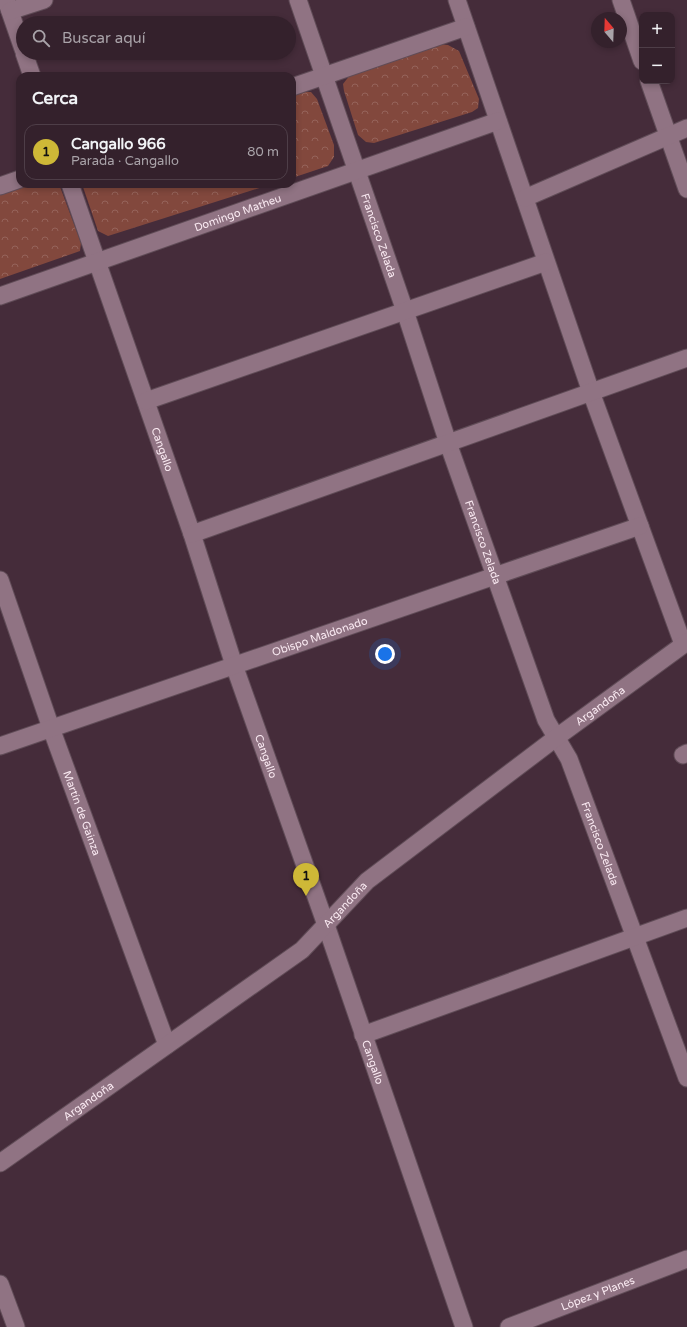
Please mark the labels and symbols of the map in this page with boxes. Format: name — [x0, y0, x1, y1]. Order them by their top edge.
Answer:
north arrow — [591, 12, 627, 48]
street label: Domingo Matheu — [193, 192, 283, 234]
street label: Francisco Zelada — [358, 192, 399, 279]
street label: Cangallo — [148, 426, 176, 474]
street label: Francisco Zelada — [462, 499, 503, 586]
street label: Obispo Maldonado — [270, 614, 370, 659]
your location — [375, 644, 395, 664]
street label: Argandoña — [573, 683, 628, 729]
street label: Cangallo — [252, 733, 280, 780]
street label: Martín de Gainza — [60, 769, 103, 857]
street label: Francisco Zelada — [578, 800, 621, 887]
pin: 1 — [293, 863, 319, 896]
street label: Argandoña — [320, 879, 370, 931]
street label: Cangallo — [359, 1038, 386, 1086]
street label: Argandoña — [61, 1079, 116, 1123]
street label: López y Planes — [559, 1274, 637, 1314]

